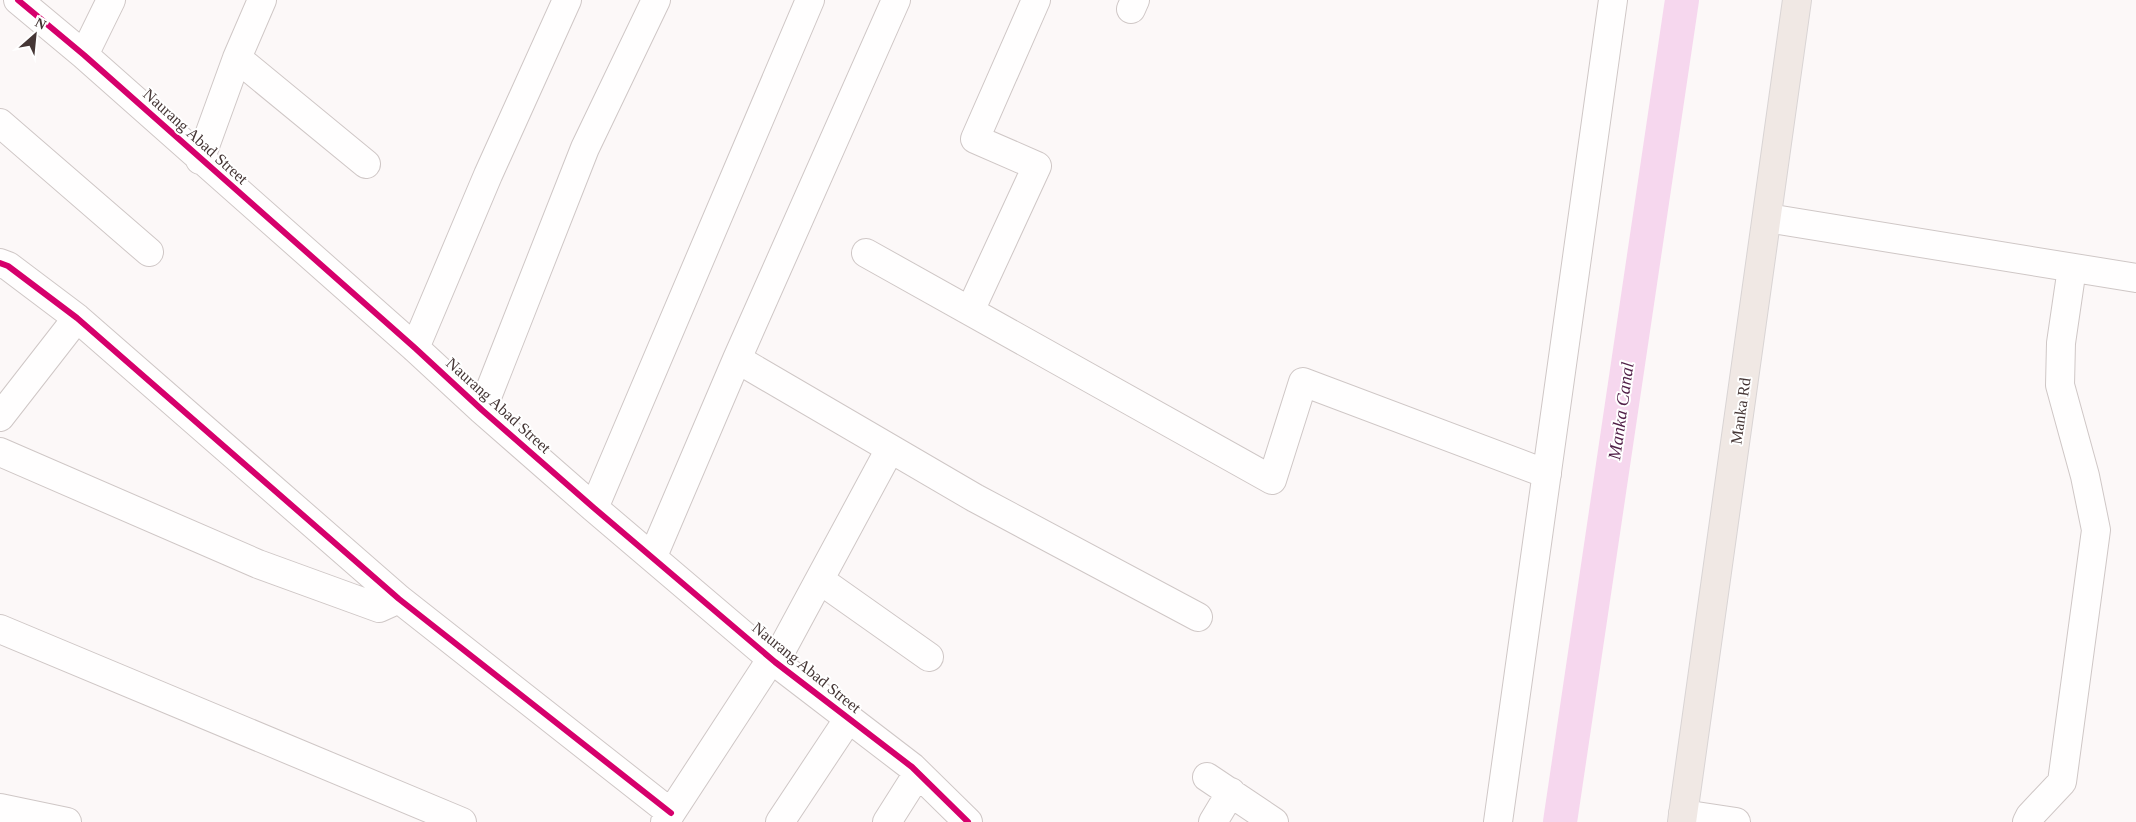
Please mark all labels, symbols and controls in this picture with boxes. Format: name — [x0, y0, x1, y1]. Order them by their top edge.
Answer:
north arrow — [10, 10, 60, 60]
text: N — [33, 15, 49, 33]
street label: Naurang Abad Street — [139, 85, 252, 189]
street label: Naurang Abad Street — [442, 354, 555, 458]
water label: Manka Canal — [1604, 361, 1638, 462]
street label: Manka Rd — [1727, 377, 1754, 445]
street label: Naurang Abad Street — [749, 619, 865, 717]

